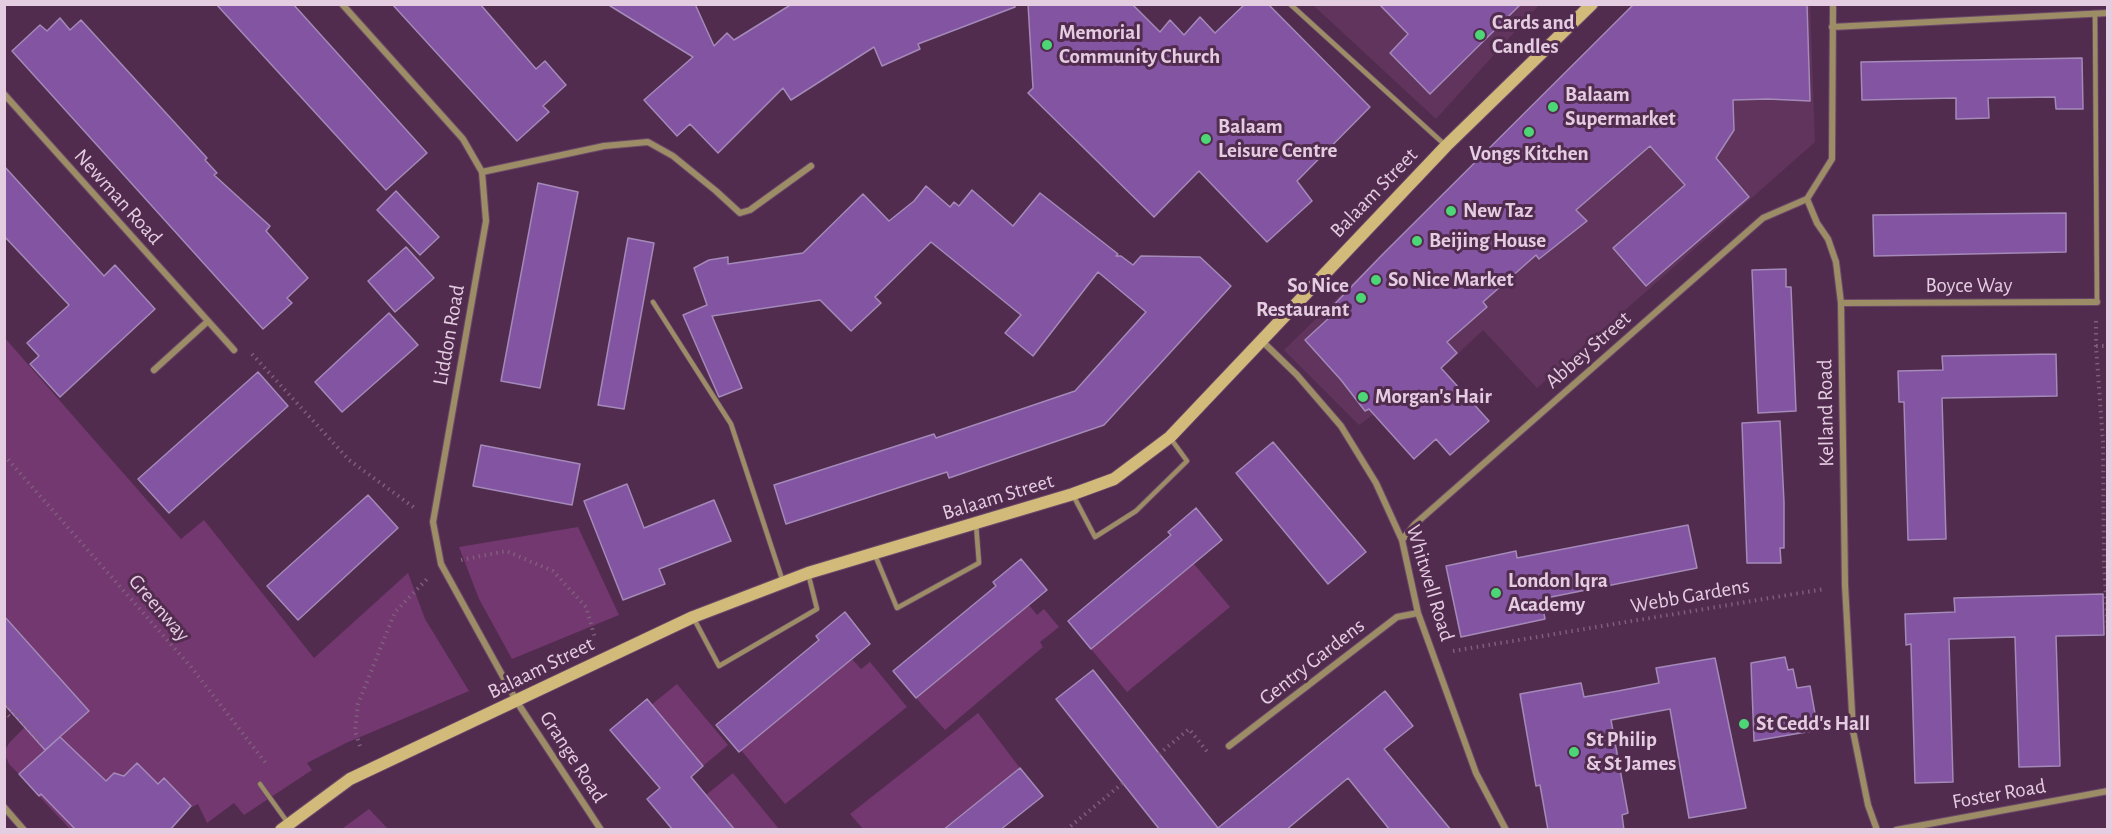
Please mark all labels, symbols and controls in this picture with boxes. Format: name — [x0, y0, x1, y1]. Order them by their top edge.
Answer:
place label: Cards and Candles — [1492, 10, 1575, 60]
place label: Memorial Community Church — [1059, 20, 1220, 70]
marker: Cards and Candles — [1473, 28, 1487, 42]
marker: Memorial Community Church — [1040, 38, 1054, 52]
place label: Balaam Supermarket — [1565, 82, 1676, 132]
marker: Balaam Supermarket — [1546, 100, 1560, 114]
place label: Balaam Leisure Centre — [1218, 114, 1337, 164]
marker: Vongs Kitchen — [1522, 125, 1536, 139]
marker: Balaam Leisure Centre — [1199, 132, 1213, 146]
place label: Vongs Kitchen — [1469, 141, 1589, 167]
street label: Balaam Street — [1325, 143, 1423, 243]
street label: Newman Road — [68, 144, 168, 250]
place label: New Taz — [1463, 198, 1533, 224]
marker: New Taz — [1444, 204, 1458, 218]
place label: Beijing House — [1429, 228, 1546, 254]
marker: Beijing House — [1410, 234, 1424, 248]
place label: So Nice Market — [1388, 267, 1514, 293]
place label: So Nice Restaurant — [1256, 273, 1349, 323]
marker: So Nice Market — [1369, 273, 1383, 287]
street label: Boyce Way — [1925, 273, 2013, 299]
street label: Liddon Road — [428, 283, 470, 387]
marker: So Nice Restaurant — [1354, 291, 1368, 305]
street label: Abbey Street — [1540, 306, 1636, 394]
street label: Kelland Road — [1812, 359, 1840, 467]
place label: Morgan's Hair — [1375, 384, 1492, 410]
marker: Morgan's Hair — [1356, 390, 1370, 404]
street label: Balaam Street — [939, 468, 1057, 526]
street label: Whitwell Road — [1400, 522, 1460, 644]
place label: London Iqra Academy — [1508, 568, 1608, 618]
street label: Greenway — [123, 569, 195, 647]
street label: Webb Gardens — [1629, 573, 1751, 619]
marker: London Iqra Academy — [1489, 586, 1503, 600]
street label: Gentry Gardens — [1254, 613, 1370, 711]
street label: Balaam Street — [484, 631, 598, 705]
street label: Grange Road — [534, 706, 612, 808]
place label: St Cedd's Hall — [1756, 711, 1870, 737]
marker: St Cedd's Hall — [1737, 717, 1751, 731]
place label: St Philip & St James — [1586, 727, 1676, 777]
marker: St Philip & St James — [1567, 745, 1581, 759]
street label: Foster Road — [1950, 773, 2048, 815]

